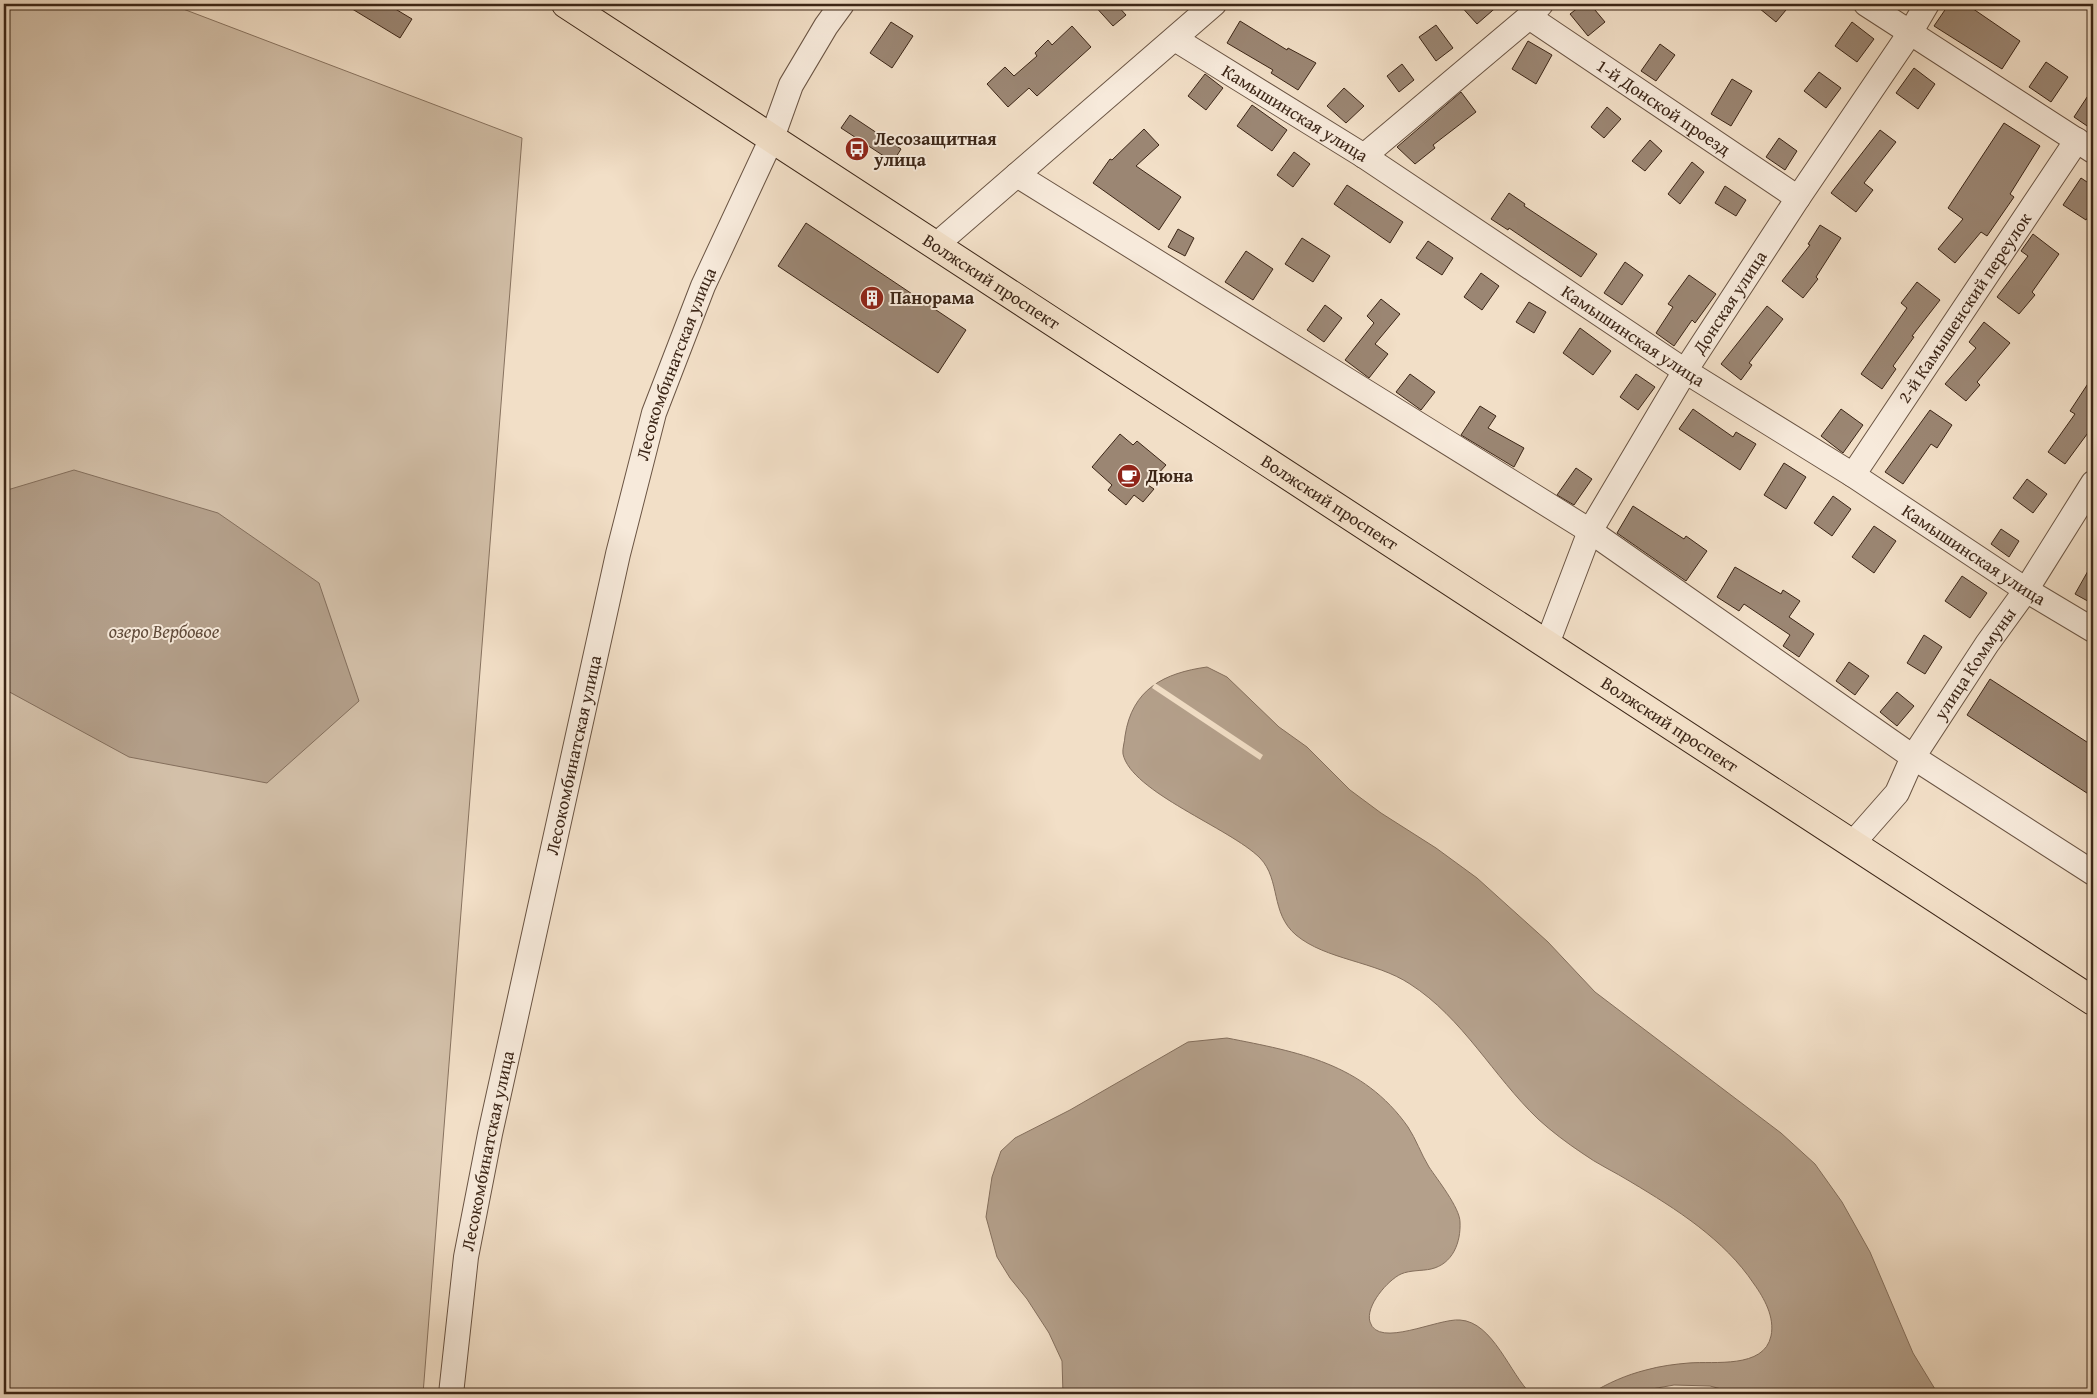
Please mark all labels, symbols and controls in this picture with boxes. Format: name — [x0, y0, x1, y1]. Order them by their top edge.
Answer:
street label: 1-й Донской проезд — [1591, 52, 1737, 162]
street label: Камышинская улица — [1217, 57, 1374, 169]
place label: Лесозащитная улица — [873, 125, 997, 173]
bus stop icon: Лесозащитная улица — [844, 136, 870, 162]
street label: 2-й Камышенский переулок — [1891, 206, 2038, 408]
street label: Волжский проспект — [918, 227, 1066, 336]
street label: Донская улица — [1685, 245, 1773, 360]
street label: Лесокомбинатская улица — [628, 262, 723, 463]
street label: Камышинская улица — [1556, 278, 1711, 393]
place label: Панорама — [890, 284, 975, 311]
building icon: Панорама — [859, 285, 885, 311]
street label: Волжский проспект — [1256, 447, 1404, 557]
place label: Дюна — [1145, 462, 1194, 489]
cafe icon: Дюна — [1116, 463, 1142, 489]
street label: Камышинская улица — [1897, 497, 2051, 612]
street label: улица Коммуны — [1926, 601, 2023, 726]
water label: озеро Вербовое — [109, 617, 220, 645]
street label: Лесокомбинатская улица — [538, 652, 608, 858]
street label: Волжский проспект — [1596, 669, 1744, 779]
street label: Лесокомбинатская улица — [453, 1048, 521, 1253]

